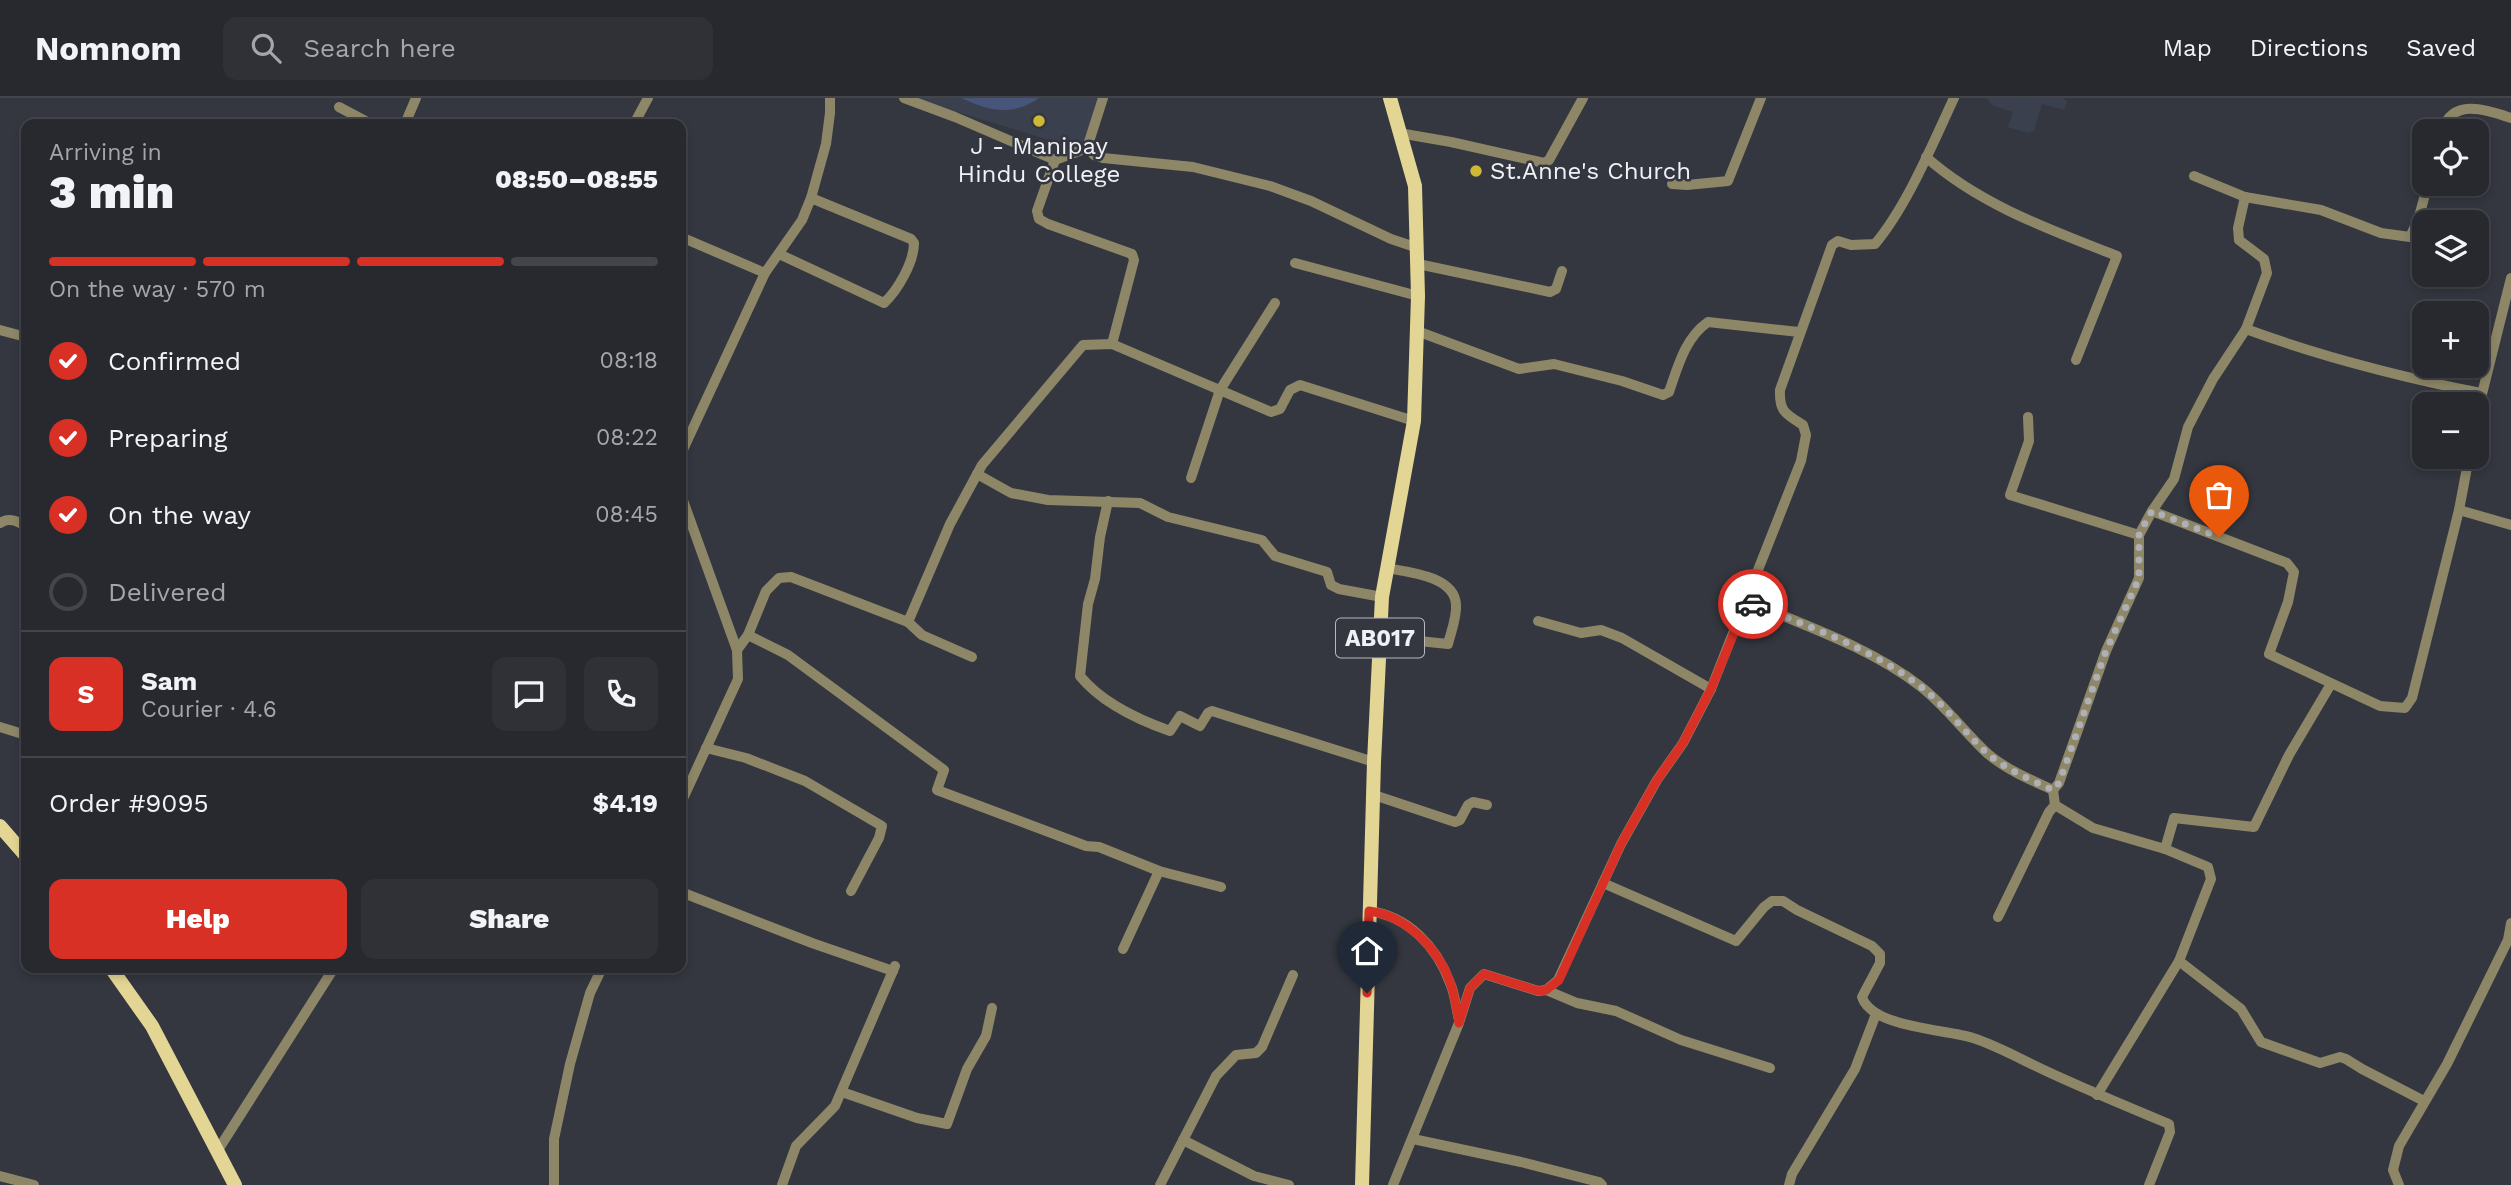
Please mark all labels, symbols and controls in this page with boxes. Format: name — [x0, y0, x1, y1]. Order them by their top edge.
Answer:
search box — [223, 17, 713, 80]
text: Nomnom — [35, 29, 181, 68]
icon: search — [247, 29, 285, 67]
text: Search here — [303, 33, 456, 63]
text: Map — [2163, 34, 2212, 62]
text: Directions — [2250, 34, 2368, 62]
text: Saved — [2406, 34, 2476, 62]
marker: J - Manipay Hindu College — [1031, 113, 1047, 129]
map controls — [2412, 119, 2489, 469]
button: locate — [2412, 119, 2489, 196]
place label: J - Manipay Hindu College — [958, 132, 1120, 188]
text: Arriving in — [49, 139, 162, 166]
place label: St.Anne's Church — [1490, 157, 1691, 185]
marker: St.Anne's Church — [1468, 163, 1484, 179]
text: 08:50–08:55 — [495, 164, 658, 194]
text: 3 min — [49, 165, 174, 219]
button: layers — [2412, 210, 2489, 287]
text: On the way · 570 m — [49, 276, 266, 303]
button: + — [2412, 301, 2489, 378]
icon: check — [49, 342, 87, 380]
text: Confirmed — [108, 346, 241, 376]
text: 08:18 — [600, 347, 658, 374]
button: − — [2412, 392, 2489, 469]
icon: check — [49, 419, 87, 457]
text: Preparing — [108, 423, 228, 453]
text: 08:22 — [596, 424, 658, 451]
pin — [2189, 465, 2249, 537]
icon: bag — [2200, 476, 2238, 514]
icon: check — [49, 496, 87, 534]
text: On the way — [108, 500, 251, 530]
text: 08:45 — [595, 501, 658, 528]
courier — [1718, 569, 1788, 639]
text: Delivered — [108, 577, 227, 607]
icon: car — [1734, 585, 1772, 623]
road number: AB017 — [1336, 618, 1424, 658]
button: chat — [492, 657, 566, 731]
button: phone — [584, 657, 658, 731]
text: Sam — [141, 666, 197, 696]
text: S — [78, 679, 94, 709]
text: Courier · 4.6 — [141, 696, 277, 723]
text: Order #9095 — [49, 788, 209, 818]
text: $4.19 — [593, 788, 658, 818]
button: Help — [49, 879, 347, 959]
button: Share — [361, 879, 658, 959]
pin — [1337, 921, 1397, 993]
icon: home — [1348, 932, 1386, 970]

